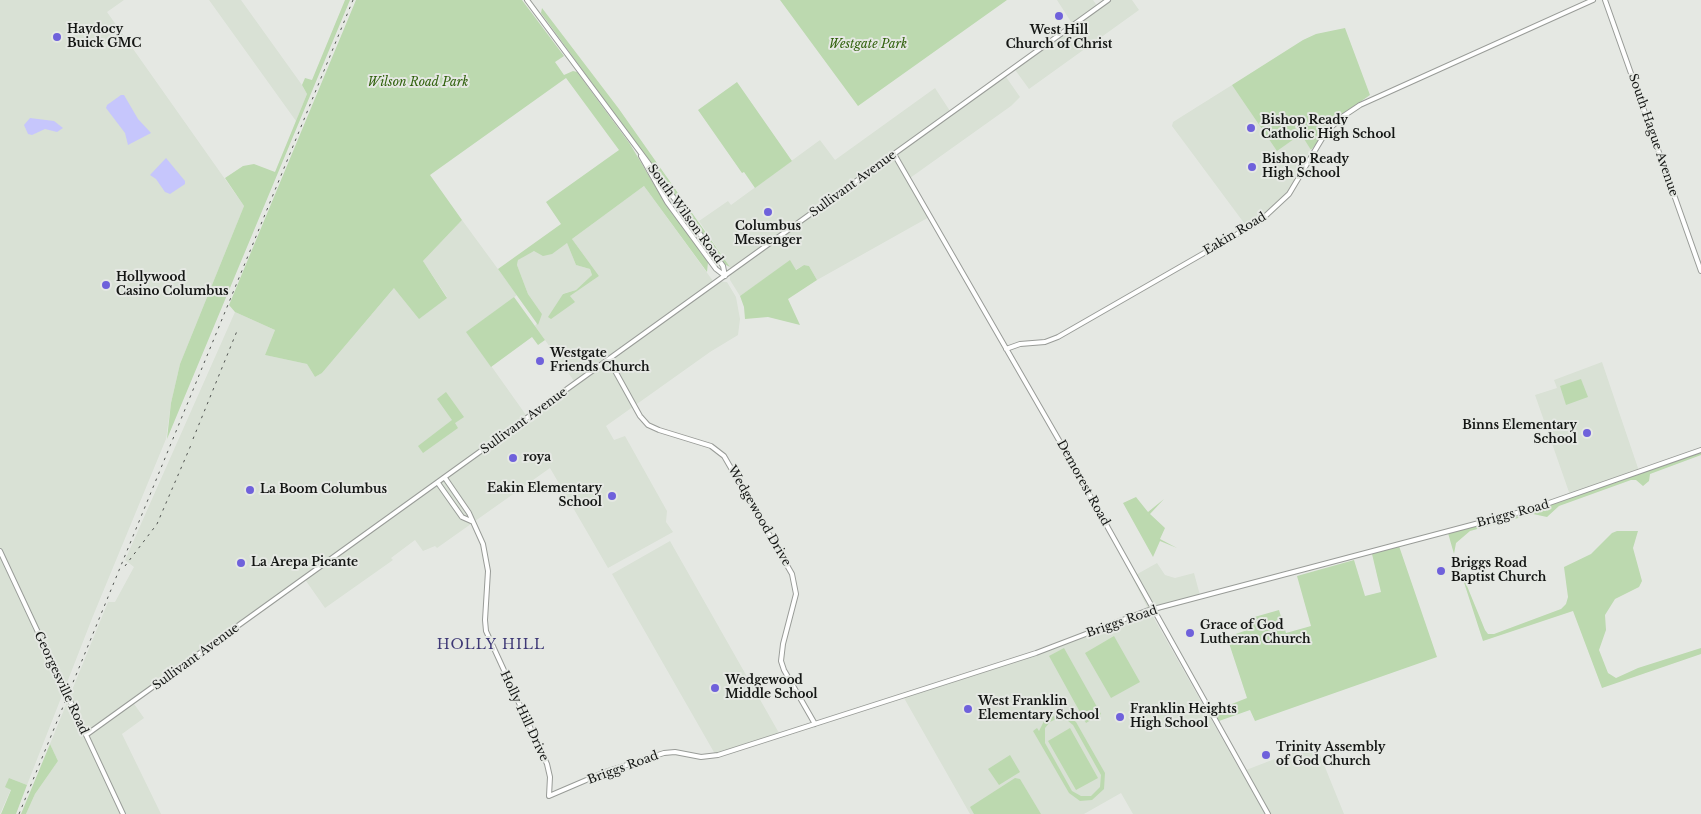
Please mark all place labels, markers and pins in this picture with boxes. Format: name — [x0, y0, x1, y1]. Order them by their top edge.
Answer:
marker: West Hill Church of Christ — [1053, 10, 1065, 22]
place label: Haydocy Buick GMC — [67, 23, 141, 51]
place label: West Hill Church of Christ — [1006, 24, 1112, 52]
marker: Haydocy Buick GMC — [51, 31, 63, 43]
place label: Bishop Ready Catholic High School — [1261, 114, 1396, 142]
marker: Bishop Ready Catholic High School — [1245, 122, 1257, 134]
place label: Bishop Ready High School — [1262, 153, 1349, 181]
marker: Bishop Ready High School — [1246, 161, 1258, 173]
marker: Columbus Messenger — [762, 206, 774, 218]
place label: Columbus Messenger — [734, 220, 802, 248]
place label: Hollywood Casino Columbus — [116, 271, 229, 299]
marker: Hollywood Casino Columbus — [100, 279, 112, 291]
place label: Westgate Friends Church — [550, 347, 650, 375]
marker: Westgate Friends Church — [534, 355, 546, 367]
place label: Binns Elementary School — [1462, 419, 1577, 447]
marker: Binns Elementary School — [1581, 427, 1593, 439]
place label: roya — [523, 451, 551, 465]
marker: roya — [507, 452, 519, 464]
place label: Eakin Elementary School — [487, 482, 602, 510]
place label: La Boom Columbus — [260, 483, 387, 497]
marker: La Boom Columbus — [244, 484, 256, 496]
marker: Eakin Elementary School — [606, 490, 618, 502]
place label: La Arepa Picante — [251, 556, 358, 570]
marker: La Arepa Picante — [235, 557, 247, 569]
place label: Briggs Road Baptist Church — [1451, 557, 1546, 585]
marker: Briggs Road Baptist Church — [1435, 565, 1447, 577]
place label: Grace of God Lutheran Church — [1200, 619, 1311, 647]
marker: Grace of God Lutheran Church — [1184, 627, 1196, 639]
place label: Wedgewood Middle School — [725, 674, 818, 702]
marker: Wedgewood Middle School — [709, 682, 721, 694]
place label: West Franklin Elementary School — [978, 695, 1099, 723]
marker: West Franklin Elementary School — [962, 703, 974, 715]
place label: Franklin Heights High School — [1130, 703, 1237, 731]
marker: Franklin Heights High School — [1114, 711, 1126, 723]
place label: Trinity Assembly of God Church — [1276, 741, 1386, 769]
marker: Trinity Assembly of God Church — [1260, 749, 1272, 761]

